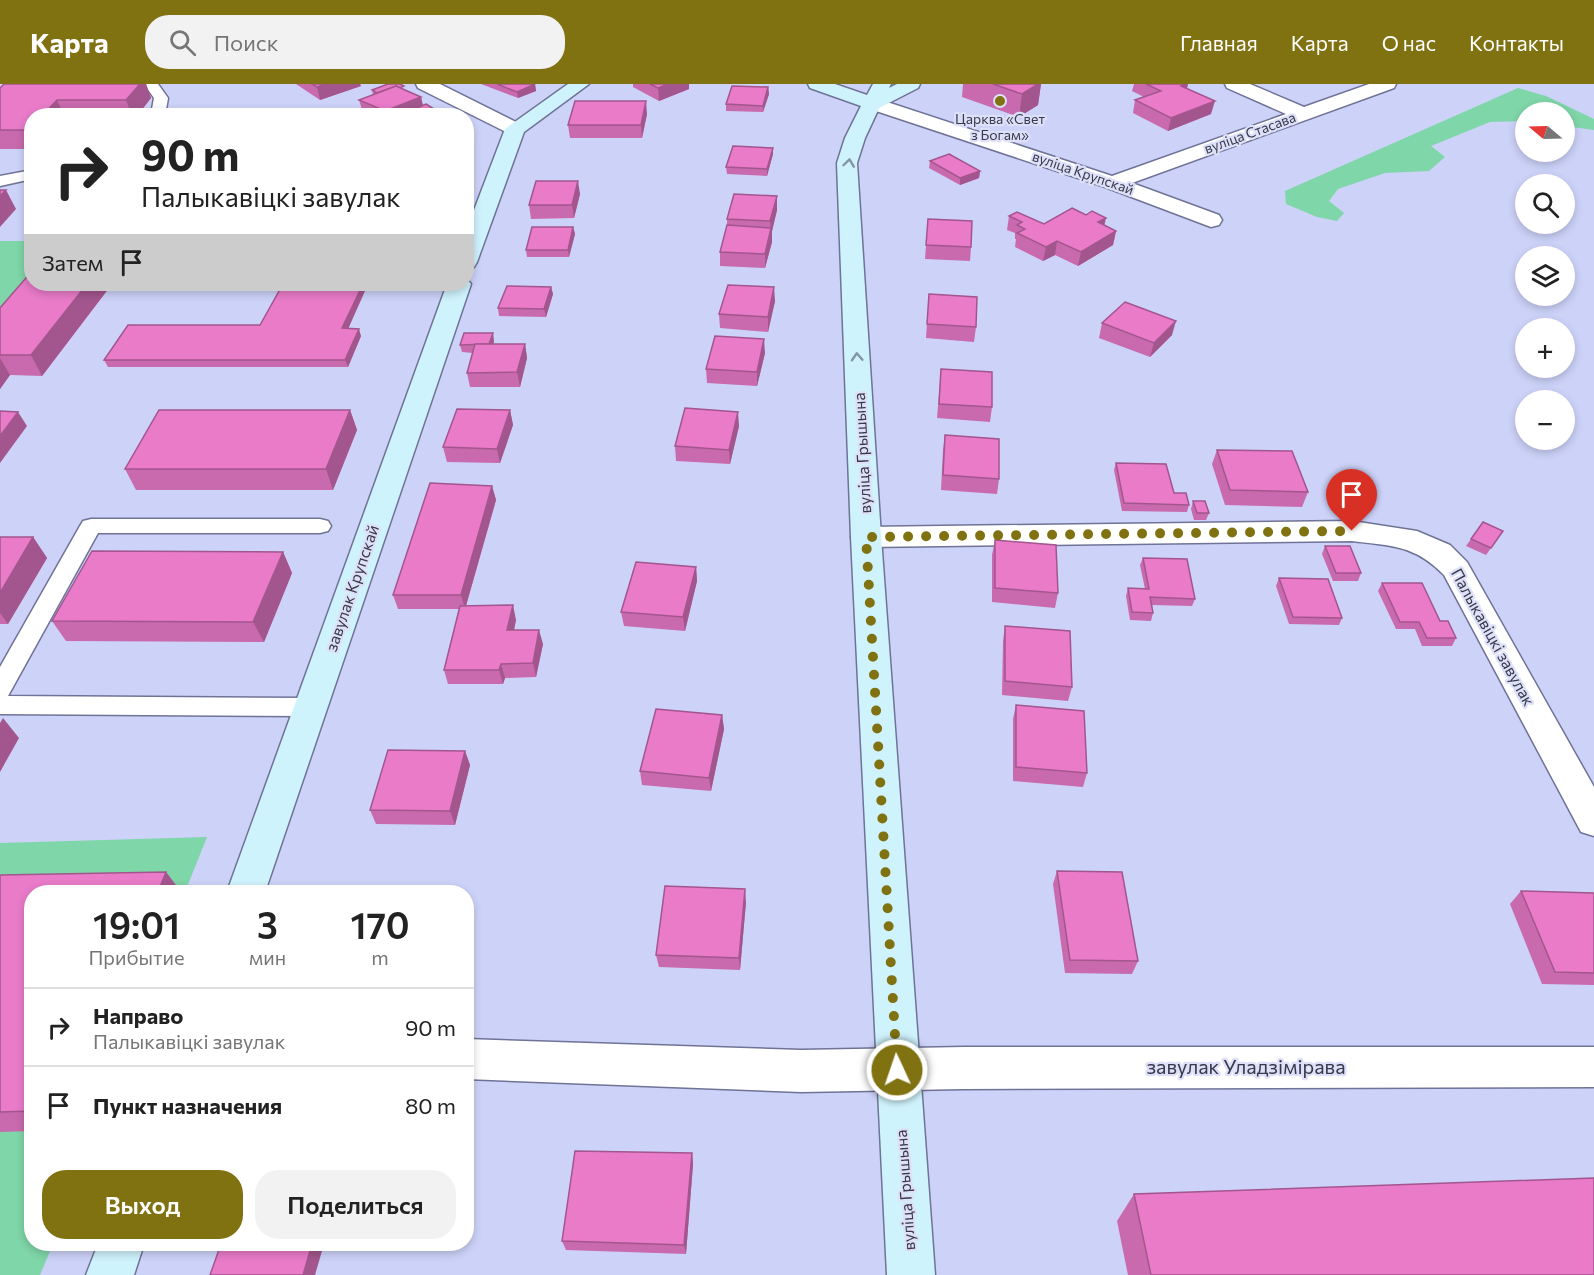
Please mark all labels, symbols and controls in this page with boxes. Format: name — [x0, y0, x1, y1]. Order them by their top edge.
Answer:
search box — [145, 15, 565, 69]
text: Карта — [30, 25, 109, 59]
icon: search — [166, 26, 199, 59]
text: Поиск — [214, 29, 278, 56]
text: Главная — [1180, 30, 1258, 55]
text: Карта — [1291, 30, 1349, 55]
text: О нас — [1382, 30, 1436, 55]
text: Контакты — [1469, 30, 1564, 55]
marker: Царква «Свет з Богам» — [993, 94, 1007, 108]
north arrow — [1515, 102, 1575, 162]
map controls — [1515, 102, 1575, 450]
street label: вуліца Стасава — [1202, 108, 1298, 157]
place label: Царква «Свет з Богам» — [955, 110, 1045, 143]
text: 90 m — [141, 128, 240, 180]
icon: right — [42, 132, 120, 210]
street label: вуліца Крупскай — [1030, 147, 1136, 198]
one-way arrow — [842, 158, 854, 167]
button: search — [1515, 174, 1575, 234]
text: Палыкавіцкі завулак — [141, 180, 401, 213]
icon: arrive — [115, 246, 148, 279]
button: layers — [1515, 246, 1575, 306]
text: Затем — [42, 249, 103, 276]
button: + — [1515, 318, 1575, 378]
one-way arrow — [850, 353, 863, 362]
button: − — [1515, 390, 1575, 450]
street label: вуліца Грышына — [849, 392, 874, 514]
pin — [1326, 469, 1377, 531]
icon: arrive — [1335, 478, 1368, 511]
street label: завулак Крупскай — [321, 522, 382, 654]
street label: Палыкавіцкі завулак — [1448, 565, 1539, 709]
text: 19:01 — [93, 902, 180, 946]
text: 3 — [257, 902, 278, 946]
text: 170 — [350, 902, 410, 946]
text: Прибытие — [88, 945, 185, 969]
text: мин — [249, 945, 286, 969]
text: m — [371, 945, 389, 969]
text: Направо — [93, 1002, 183, 1029]
icon: right — [42, 1011, 75, 1044]
text: 90 m — [405, 1014, 456, 1041]
text: Палыкавіцкі завулак — [93, 1029, 285, 1053]
position arrow — [865, 1038, 929, 1102]
street label: завулак Уладзімірава — [1146, 1054, 1346, 1078]
icon: arrive — [42, 1089, 75, 1122]
text: Пункт назначения — [93, 1092, 282, 1119]
text: 80 m — [405, 1092, 456, 1119]
street label: вуліца Грышына — [891, 1129, 918, 1251]
button: Выход — [42, 1170, 243, 1239]
button: Поделиться — [255, 1170, 456, 1239]

